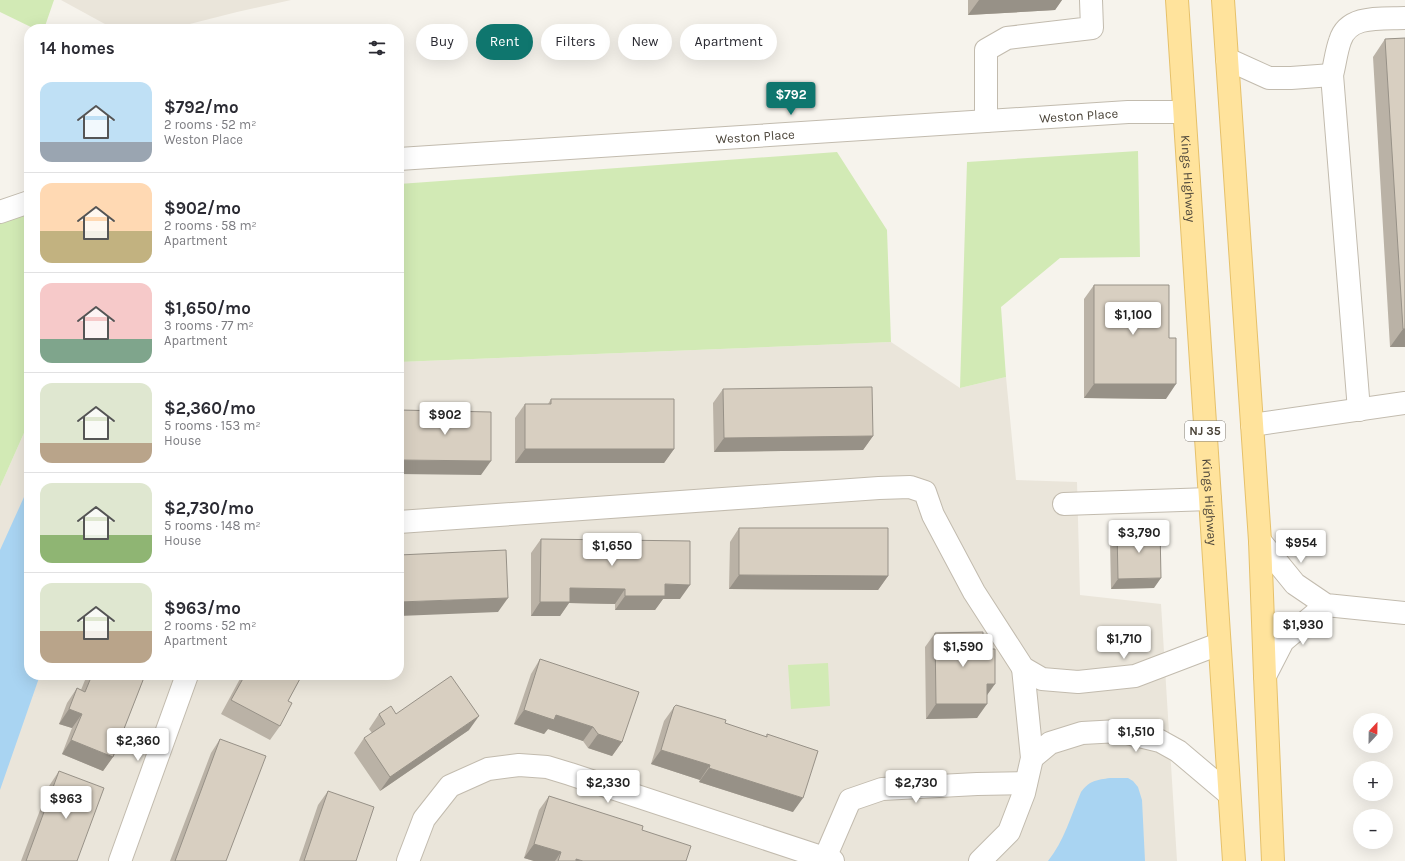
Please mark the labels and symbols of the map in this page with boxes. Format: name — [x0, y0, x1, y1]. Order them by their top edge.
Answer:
pin: $792 — [767, 82, 815, 116]
street label: Weston Place — [1039, 106, 1119, 126]
street label: Weston Place — [715, 126, 796, 147]
street label: Kings Highway — [1178, 135, 1199, 223]
pin: $1,100 — [1100, 302, 1166, 336]
pin: $902 — [421, 402, 469, 436]
road number: NJ 35 — [1185, 421, 1225, 441]
street label: Kings Highway — [1199, 458, 1220, 546]
pin: $3,790 — [1106, 520, 1172, 554]
pin: $954 — [1277, 530, 1325, 564]
pin: $1,650 — [579, 533, 645, 567]
pin: $1,930 — [1270, 612, 1336, 646]
pin: $1,710 — [1091, 626, 1157, 660]
pin: $1,590 — [930, 634, 996, 668]
north arrow — [1353, 713, 1393, 753]
pin: $1,510 — [1103, 719, 1169, 753]
pin: $2,360 — [105, 728, 171, 762]
pin: $2,330 — [575, 770, 641, 804]
pin: $2,730 — [883, 770, 949, 804]
pin: $963 — [42, 786, 90, 820]

